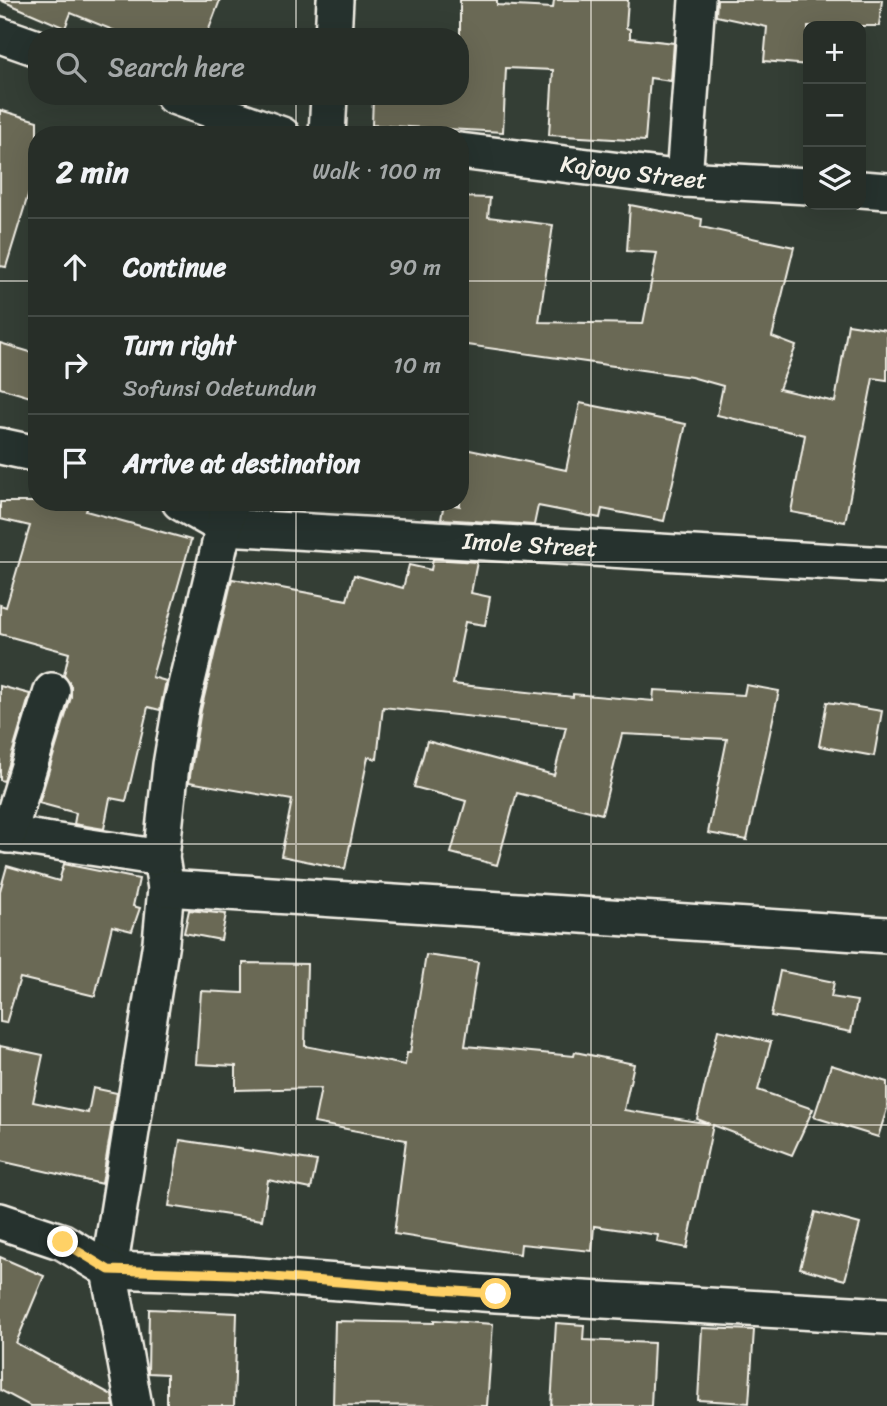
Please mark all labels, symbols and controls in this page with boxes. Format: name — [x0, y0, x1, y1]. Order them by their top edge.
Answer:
map controls — [803, 21, 866, 210]
button: + — [803, 21, 866, 84]
search box — [28, 28, 469, 105]
text: Search here — [108, 44, 245, 90]
icon: search — [52, 48, 90, 86]
button: − — [803, 84, 866, 147]
street label: Kajoyo Street — [558, 143, 708, 201]
text: 2 min — [56, 145, 129, 199]
button: layers — [803, 147, 866, 210]
text: Walk · 100 m — [312, 151, 441, 192]
text: Continue — [123, 244, 226, 290]
text: 90 m — [389, 247, 441, 288]
icon: ahead — [56, 248, 94, 286]
text: Turn right — [123, 322, 236, 368]
text: 10 m — [393, 345, 441, 386]
icon: right — [56, 346, 94, 384]
text: Sofunsi Odetundun — [123, 368, 316, 409]
text: Arrive at destination — [123, 440, 360, 486]
icon: arrive — [56, 444, 94, 482]
street label: Imole Street — [460, 520, 598, 569]
route end — [47, 1226, 78, 1257]
route start — [480, 1278, 511, 1309]

